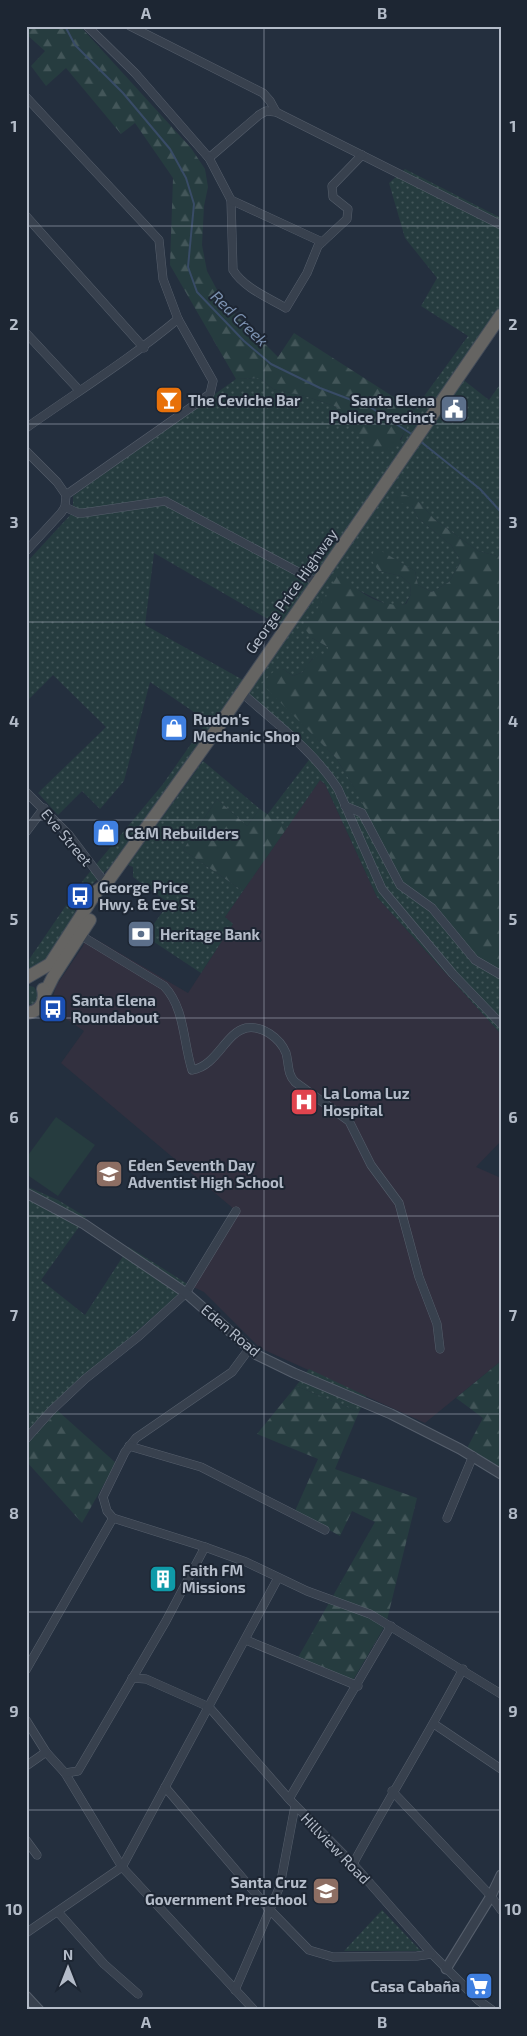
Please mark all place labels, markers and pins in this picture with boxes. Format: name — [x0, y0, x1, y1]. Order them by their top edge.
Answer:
bar icon: The Ceviche Bar — [154, 385, 184, 415]
place label: The Ceviche Bar — [188, 391, 301, 409]
place label: Santa Elena Police Precinct — [330, 391, 435, 426]
public building icon: Santa Elena Police Precinct — [439, 394, 469, 424]
place label: Rudon's Mechanic Shop — [193, 710, 300, 745]
shop icon: Rudon's Mechanic Shop — [159, 713, 189, 743]
shop icon: C&M Rebuilders — [91, 818, 121, 848]
place label: C&M Rebuilders — [125, 824, 239, 842]
place label: George Price Hwy. & Eve St — [99, 878, 195, 914]
bus stop icon: George Price Hwy. & Eve St — [65, 881, 95, 911]
bank icon: Heritage Bank — [126, 919, 156, 949]
place label: Heritage Bank — [160, 925, 261, 943]
place label: Santa Elena Roundabout — [72, 991, 159, 1026]
bus stop icon: Santa Elena Roundabout — [38, 994, 68, 1024]
place label: La Loma Luz Hospital — [323, 1084, 410, 1119]
hospital icon: La Loma Luz Hospital — [289, 1087, 319, 1117]
place label: Eden Seventh Day Adventist High School — [128, 1156, 284, 1191]
school or university icon: Eden Seventh Day Adventist High School — [94, 1159, 124, 1189]
place label: Faith FM Missions — [182, 1561, 246, 1596]
building icon: Faith FM Missions — [148, 1564, 178, 1594]
place label: Santa Cruz Government Preschool — [145, 1873, 307, 1908]
school or university icon: Santa Cruz Government Preschool — [311, 1876, 341, 1906]
supermarket icon: Casa Cabaña — [464, 1971, 494, 2001]
place label: Casa Cabaña — [370, 1977, 460, 1995]

